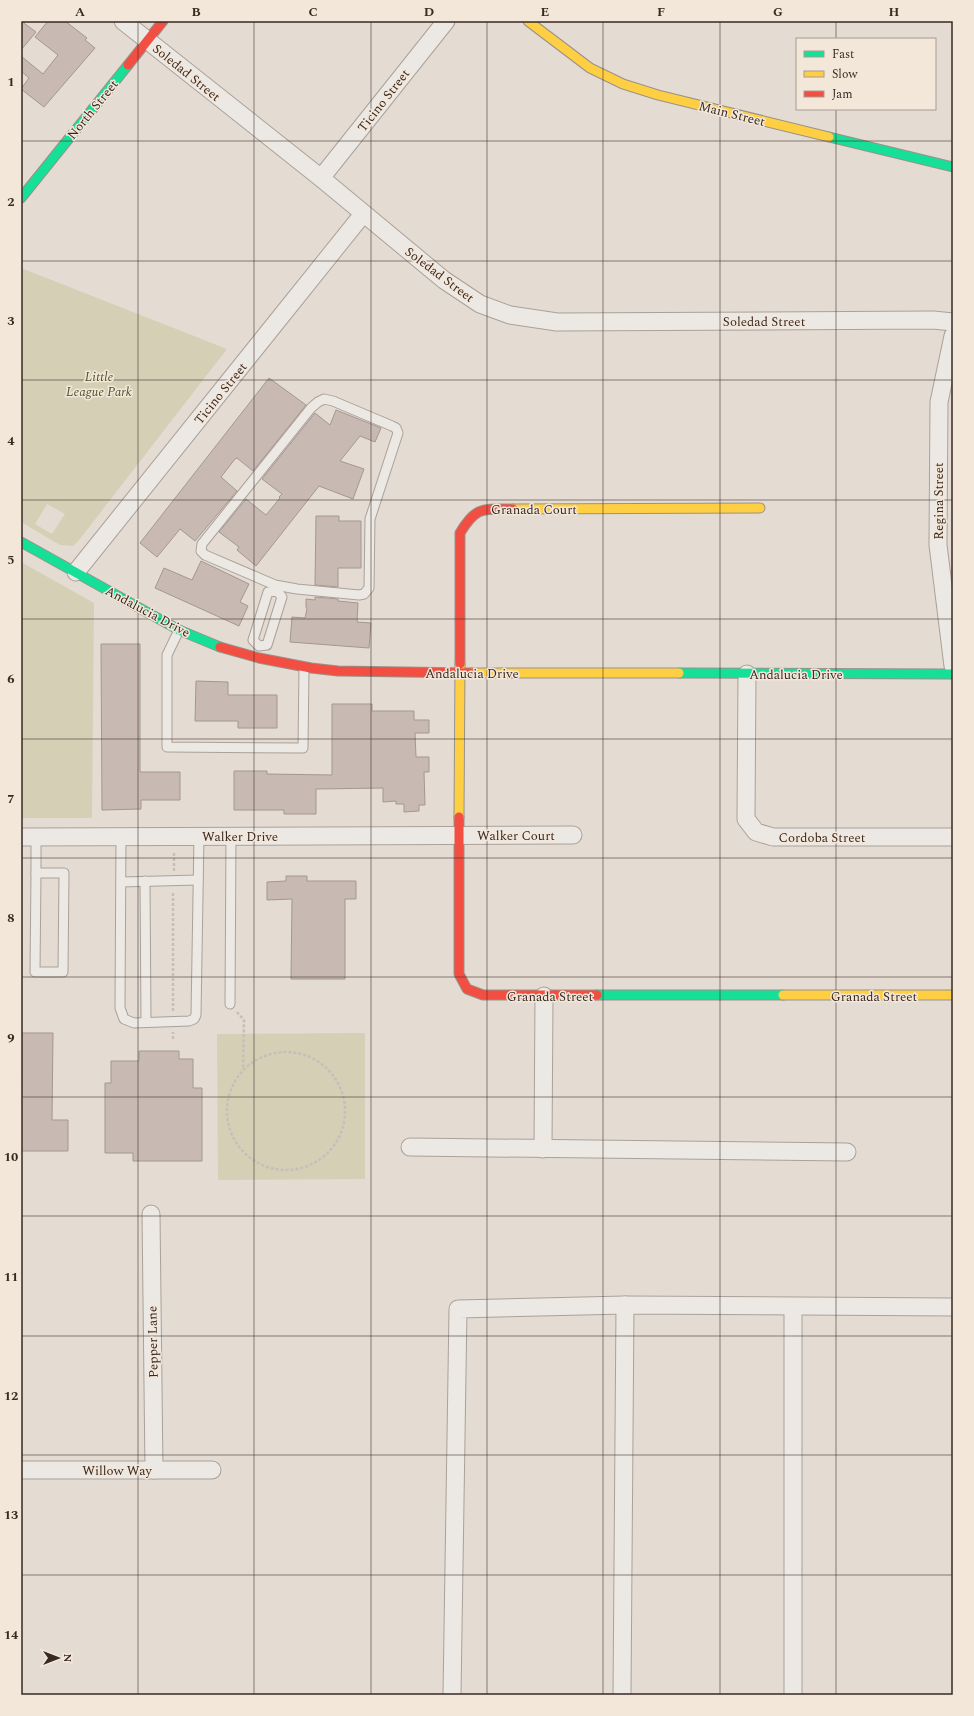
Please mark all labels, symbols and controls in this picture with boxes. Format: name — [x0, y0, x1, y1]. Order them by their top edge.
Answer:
text: A — [75, 2, 85, 22]
text: B — [191, 2, 201, 22]
text: C — [308, 2, 318, 22]
text: D — [424, 2, 434, 22]
text: E — [541, 2, 550, 22]
text: F — [657, 2, 665, 22]
text: G — [773, 2, 783, 22]
text: H — [889, 2, 900, 22]
legend — [796, 38, 936, 110]
street label: Soledad Street — [148, 39, 225, 107]
text: Fast — [832, 45, 854, 64]
street label: Ticino Street — [353, 65, 415, 136]
text: Slow — [832, 65, 858, 84]
text: 1 — [7, 72, 15, 92]
street label: North Street — [62, 75, 123, 144]
text: Jam — [832, 85, 853, 104]
street label: Main Street — [696, 96, 767, 132]
text: 2 — [7, 192, 15, 212]
street label: Soledad Street — [400, 242, 479, 308]
text: 3 — [7, 311, 15, 331]
street label: Soledad Street — [723, 312, 806, 332]
street label: Ticino Street — [189, 358, 252, 429]
park label: Little League Park — [66, 367, 132, 402]
text: 4 — [7, 431, 15, 451]
street label: Regina Street — [929, 462, 949, 540]
street label: Granada Court — [491, 500, 577, 520]
text: 5 — [7, 550, 15, 570]
street label: Andalucia Drive — [101, 581, 194, 643]
street label: Andalucia Drive — [425, 664, 519, 684]
street label: Andalucia Drive — [749, 665, 843, 685]
text: 6 — [7, 669, 15, 689]
text: 7 — [7, 789, 15, 809]
street label: Walker Court — [477, 826, 555, 846]
street label: Walker Drive — [202, 827, 278, 847]
street label: Cordoba Street — [779, 828, 866, 848]
text: 8 — [7, 908, 15, 928]
street label: Granada Street — [507, 987, 594, 1007]
street label: Granada Street — [831, 987, 918, 1007]
text: 9 — [7, 1028, 15, 1048]
text: 10 — [4, 1147, 18, 1167]
text: 11 — [4, 1267, 18, 1287]
street label: Pepper Lane — [142, 1306, 164, 1378]
text: 12 — [4, 1386, 18, 1406]
street label: Willow Way — [82, 1461, 152, 1481]
text: 13 — [4, 1505, 18, 1525]
text: 14 — [4, 1625, 19, 1645]
north arrow — [38, 1638, 78, 1678]
text: N — [59, 1654, 76, 1663]

